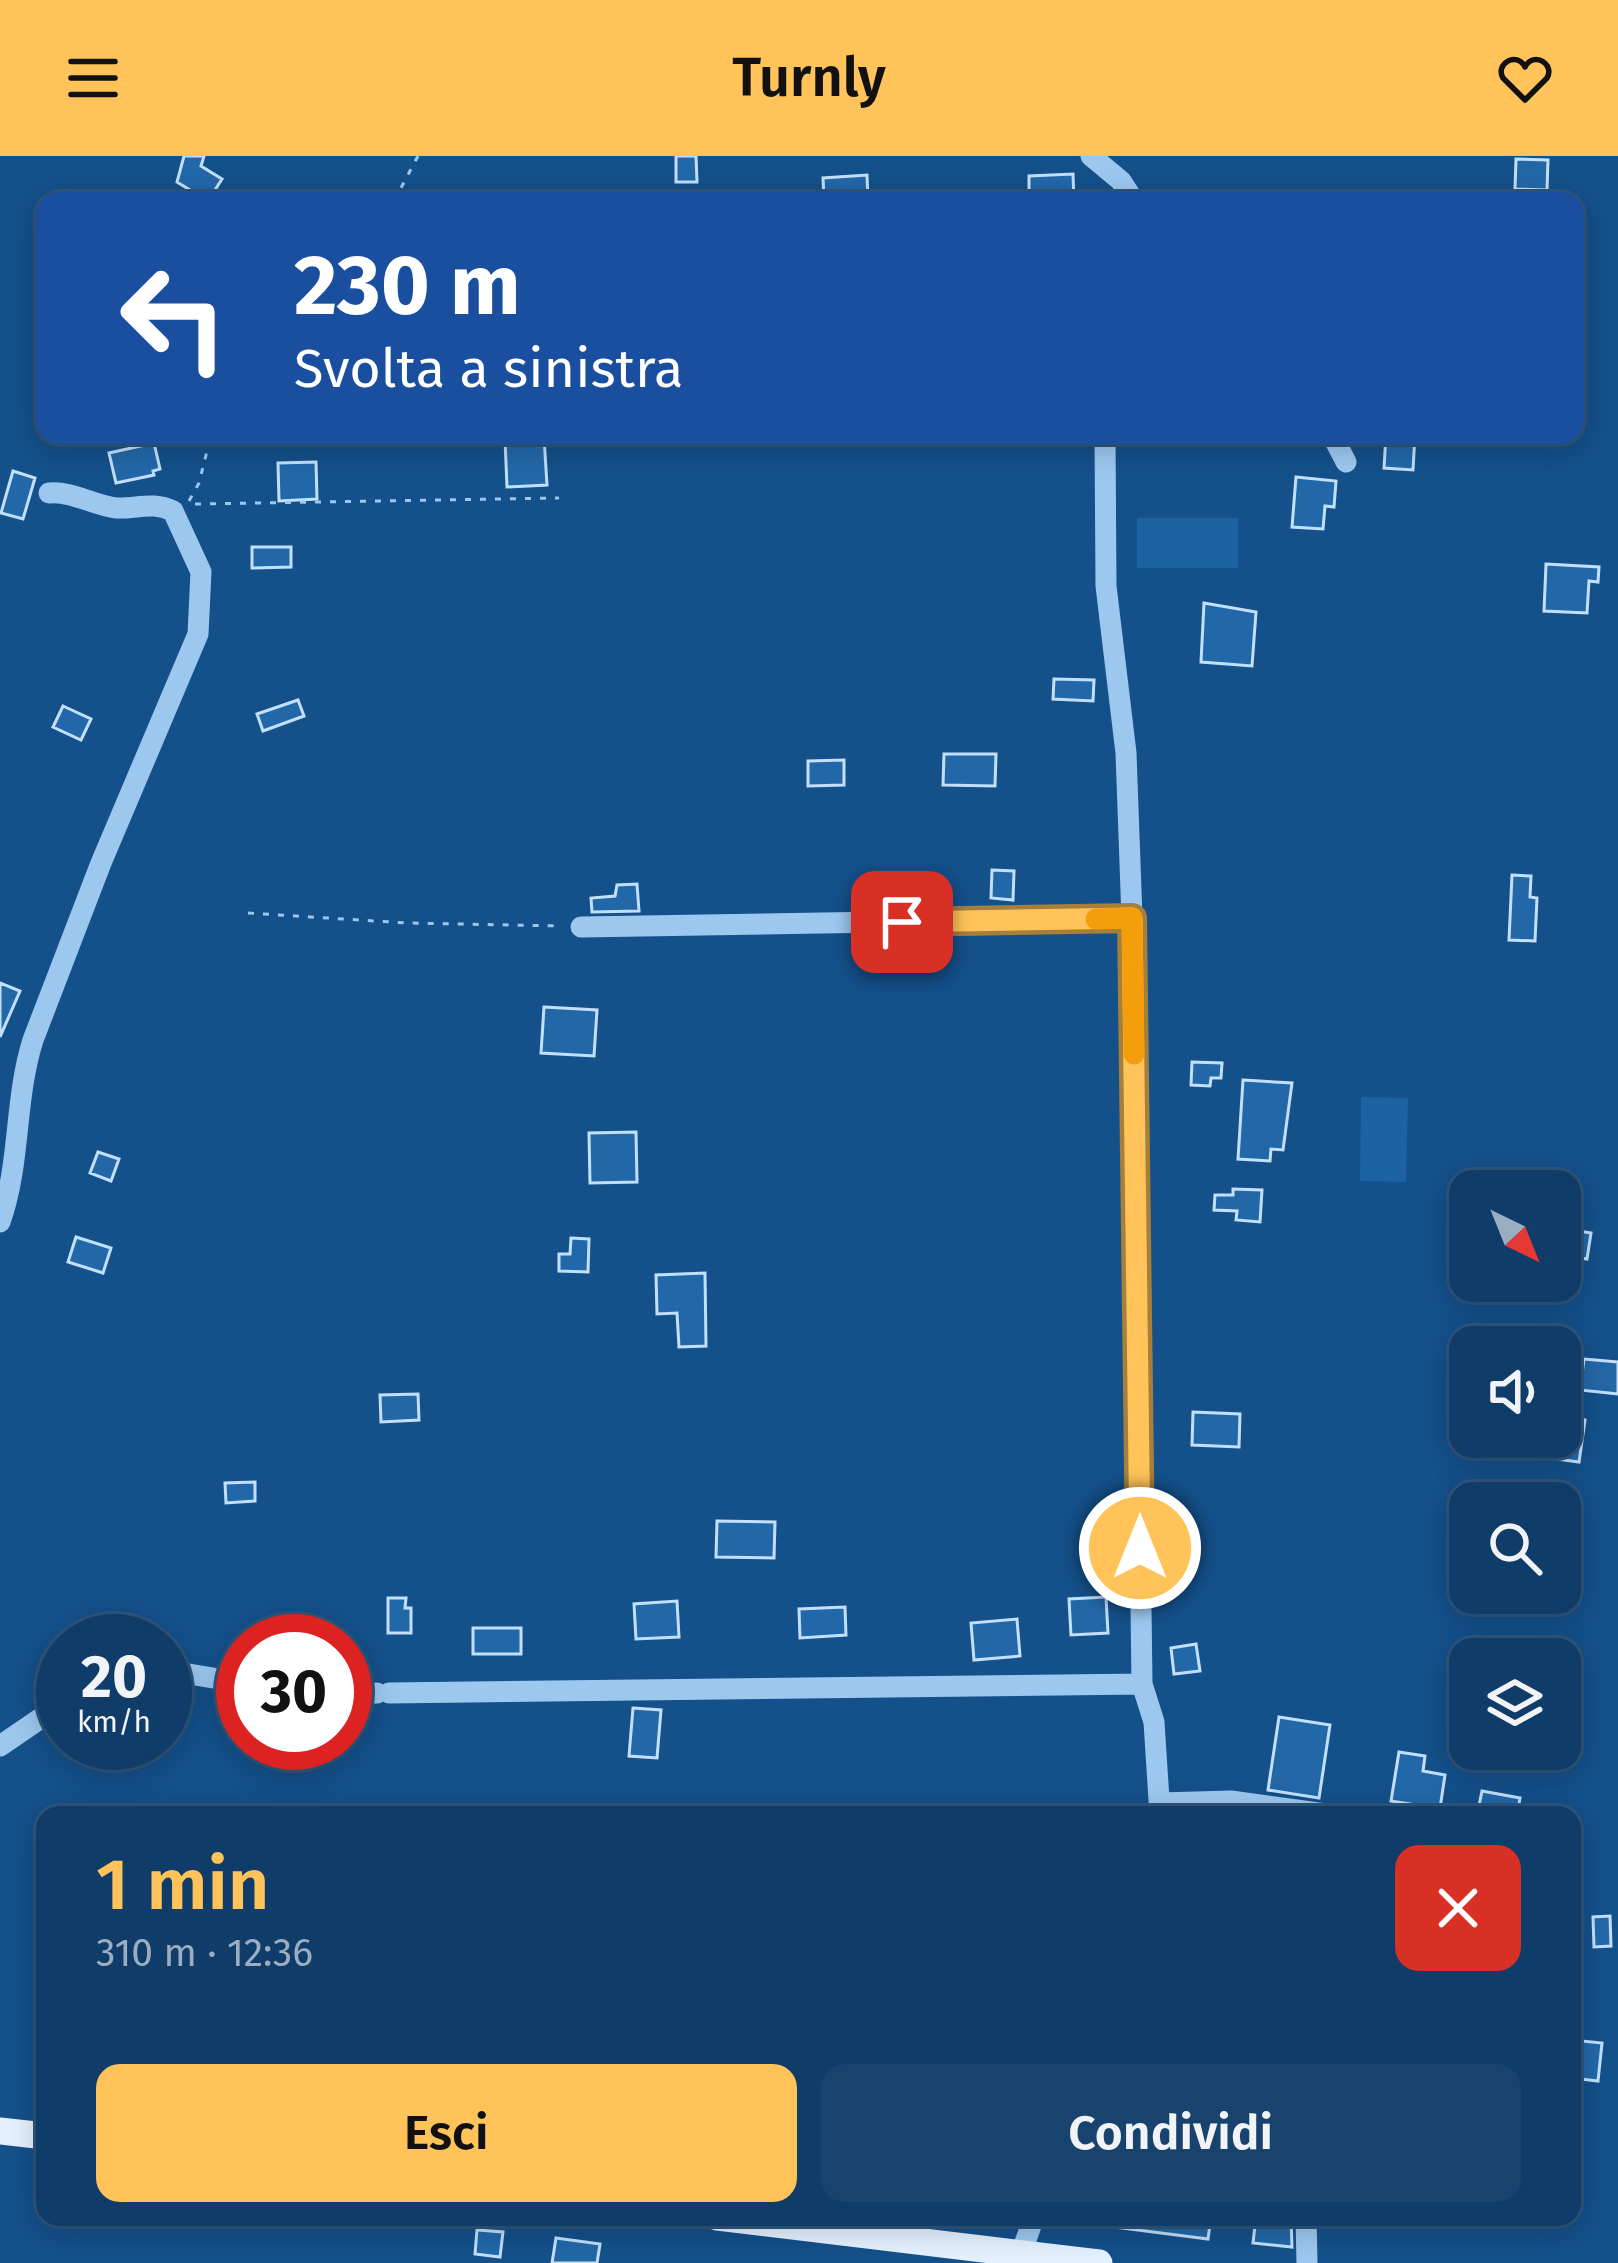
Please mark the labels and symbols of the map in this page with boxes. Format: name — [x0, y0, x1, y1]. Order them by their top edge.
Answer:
pin — [851, 871, 953, 973]
north arrow — [1449, 1170, 1581, 1302]
position arrow — [1077, 1485, 1203, 1611]
speed limit sign: 30 — [216, 1614, 372, 1770]

